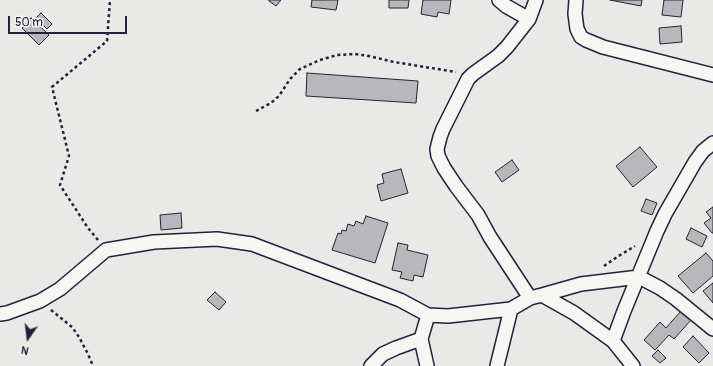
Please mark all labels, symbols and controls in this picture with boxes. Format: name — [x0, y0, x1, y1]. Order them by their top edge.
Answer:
scale bar — [10, 8, 129, 34]
text: 50 m — [15, 15, 43, 30]
north arrow — [8, 318, 48, 358]
text: N — [20, 343, 30, 357]

